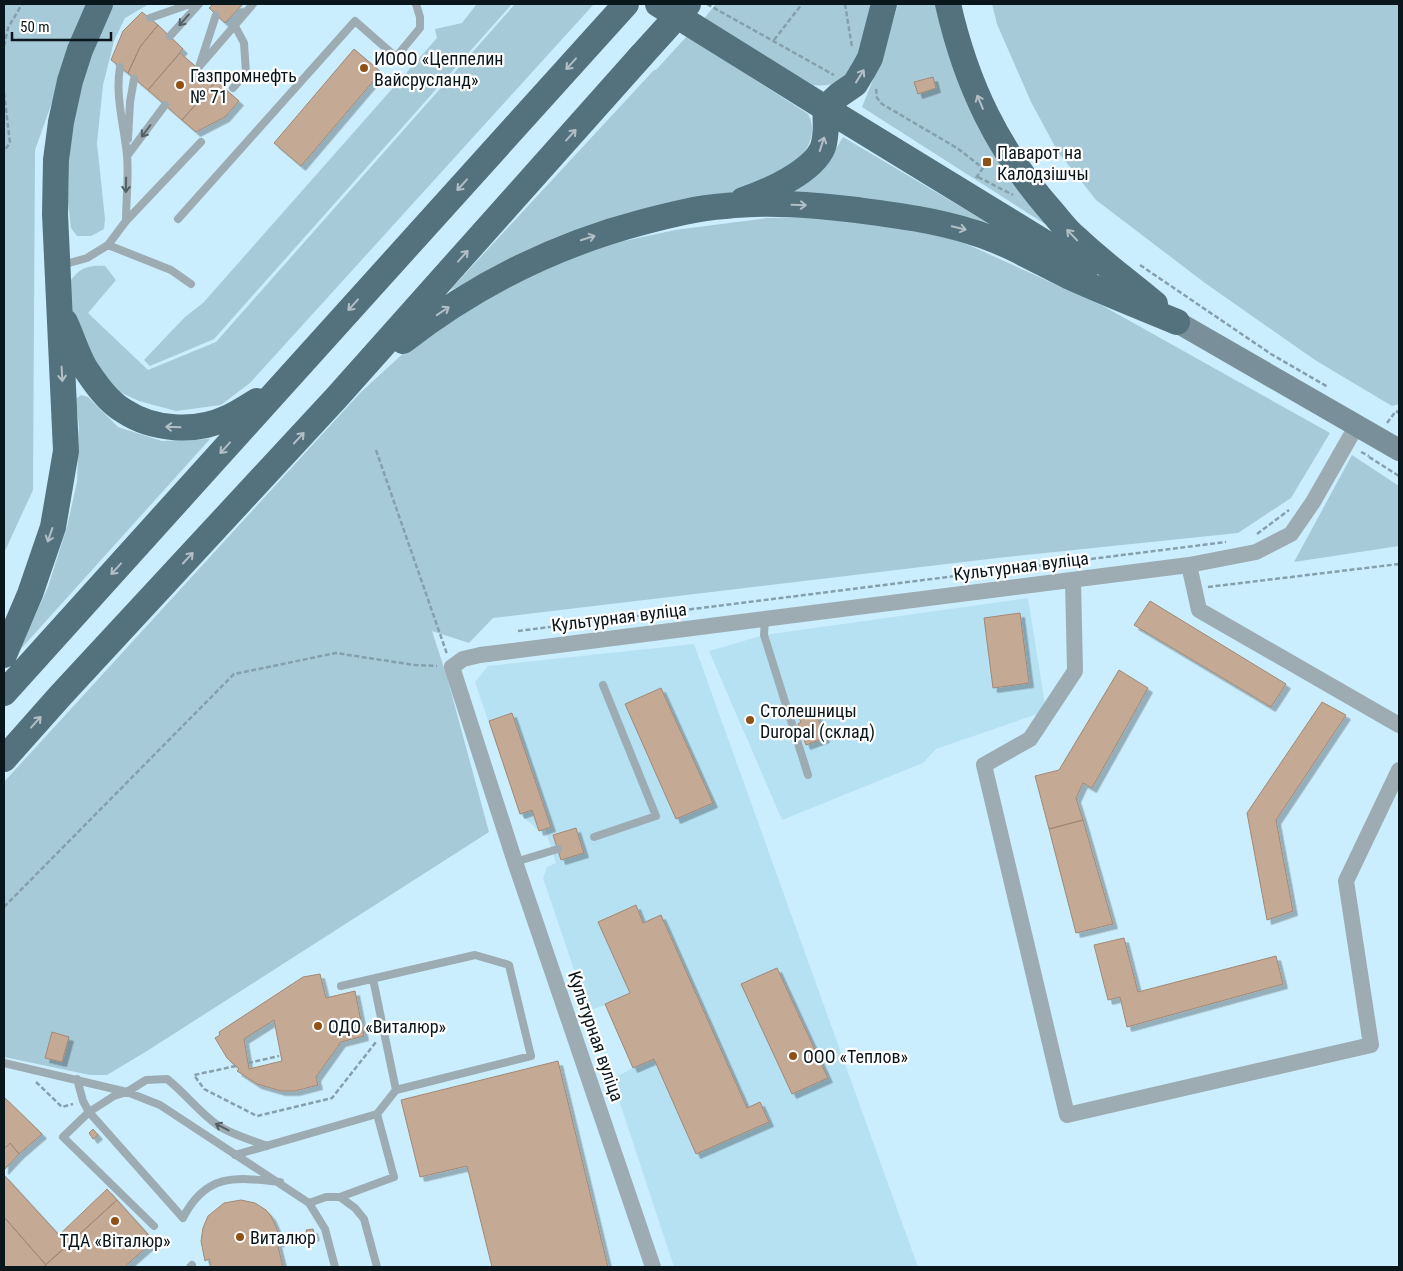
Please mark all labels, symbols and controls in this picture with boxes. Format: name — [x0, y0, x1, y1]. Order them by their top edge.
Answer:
scale bar — [12, 10, 111, 42]
one-way arrow — [179, 14, 190, 27]
text: 50 m — [20, 18, 50, 36]
place label: ИООО «Цеппелин Вайсрусланд» — [374, 48, 504, 90]
one-way arrow — [565, 58, 577, 71]
marker: ИООО «Цеппелин Вайсрусланд» — [358, 62, 370, 74]
place label: Газпромнефть № 71 — [190, 65, 297, 107]
one-way arrow — [855, 69, 865, 83]
marker: Газпромнефть № 71 — [174, 79, 186, 91]
one-way arrow — [974, 95, 984, 110]
one-way arrow — [141, 124, 151, 138]
one-way arrow — [565, 128, 577, 141]
one-way arrow — [818, 137, 827, 152]
place label: Паварот на Калодзішчы — [997, 142, 1089, 184]
marker: Паварот на Калодзішчы — [981, 156, 993, 168]
one-way arrow — [122, 177, 131, 193]
one-way arrow — [456, 178, 468, 191]
one-way arrow — [790, 201, 806, 210]
one-way arrow — [951, 224, 967, 234]
one-way arrow — [1067, 229, 1079, 241]
one-way arrow — [579, 233, 595, 243]
one-way arrow — [457, 250, 469, 263]
one-way arrow — [347, 299, 359, 312]
one-way arrow — [436, 306, 450, 316]
one-way arrow — [58, 366, 67, 382]
one-way arrow — [165, 422, 181, 432]
one-way arrow — [293, 432, 305, 445]
one-way arrow — [219, 441, 231, 454]
one-way arrow — [45, 526, 54, 542]
street label: Культурная вуліца — [952, 547, 1090, 585]
one-way arrow — [183, 551, 194, 564]
one-way arrow — [111, 562, 122, 575]
street label: Культурная вуліца — [550, 598, 688, 636]
place label: Столешницы Duropal (склад) — [760, 700, 875, 743]
marker: Столешницы Duropal (склад) — [744, 714, 756, 726]
one-way arrow — [30, 716, 42, 729]
street label: Культурная вуліца — [564, 968, 628, 1104]
place label: ОДО «Виталюр» — [328, 1016, 446, 1037]
marker: ОДО «Виталюр» — [312, 1020, 324, 1032]
place label: ООО «Теплов» — [803, 1046, 908, 1067]
marker: ООО «Теплов» — [787, 1050, 799, 1062]
one-way arrow — [215, 1122, 230, 1132]
marker: ТДА «Віталюр» — [109, 1215, 121, 1227]
place label: Виталюр — [250, 1227, 316, 1248]
place label: ТДА «Віталюр» — [59, 1230, 171, 1251]
marker: Виталюр — [234, 1231, 246, 1243]

